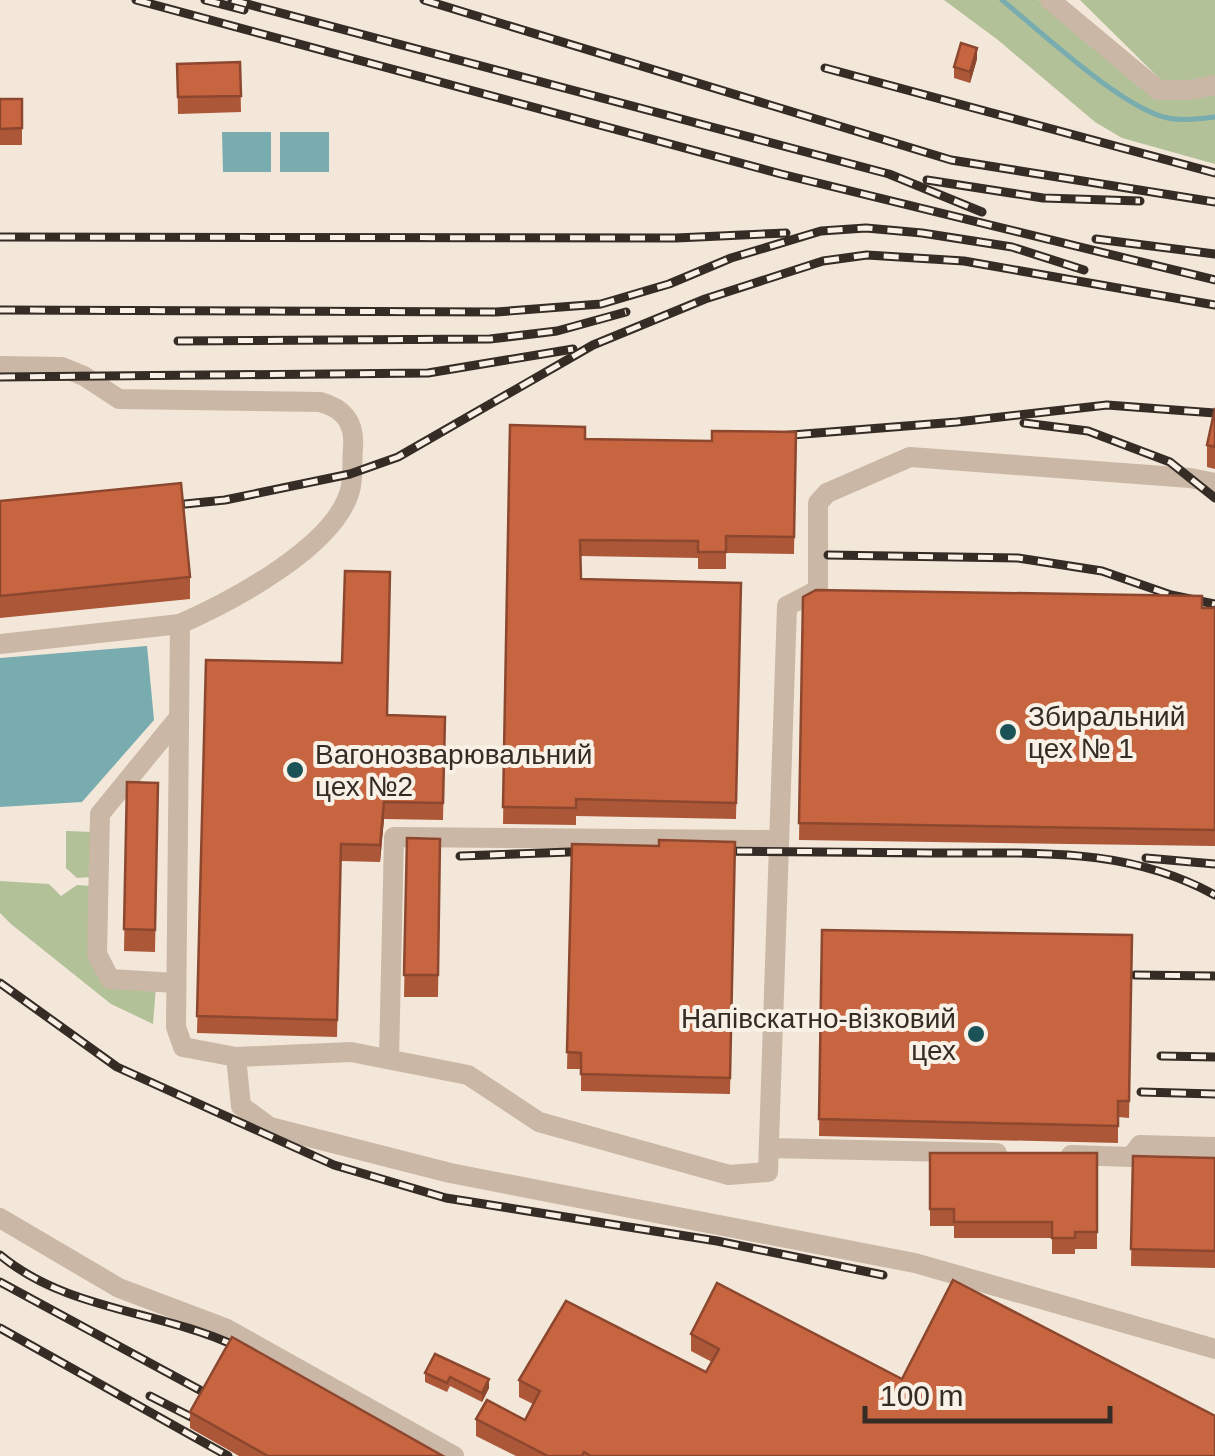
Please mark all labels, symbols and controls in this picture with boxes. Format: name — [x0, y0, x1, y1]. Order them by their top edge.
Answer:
place label: Збиральний цех № 1 — [1028, 701, 1185, 764]
marker: Збиральний цех № 1 — [997, 721, 1019, 743]
place label: Вагонозварювальний цех №2 — [315, 739, 592, 802]
marker: Вагонозварювальний цех №2 — [284, 759, 306, 781]
place label: Напівскатно-візковий цех — [681, 1003, 956, 1066]
marker: Напівскатно-візковий цех — [965, 1023, 987, 1045]
scale bar — [865, 1361, 1110, 1423]
text: 100 m — [880, 1379, 963, 1412]

